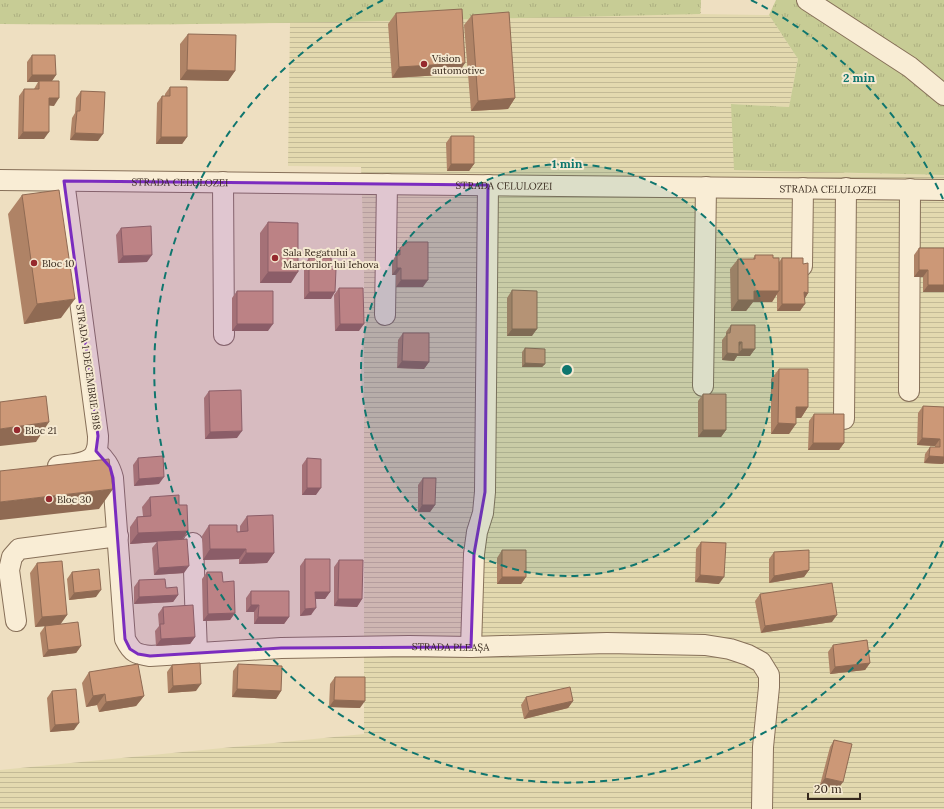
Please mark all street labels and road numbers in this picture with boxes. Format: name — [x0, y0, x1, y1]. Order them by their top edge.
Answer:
street label: STRADA CELULOZEI — [131, 175, 229, 189]
street label: STRADA CELULOZEI — [455, 179, 553, 193]
street label: STRADA CELULOZEI — [779, 182, 877, 196]
street label: STRADA 1 DECEMBRIE 1918 — [73, 303, 104, 431]
street label: STRADA PLEAȘA — [412, 640, 490, 654]

